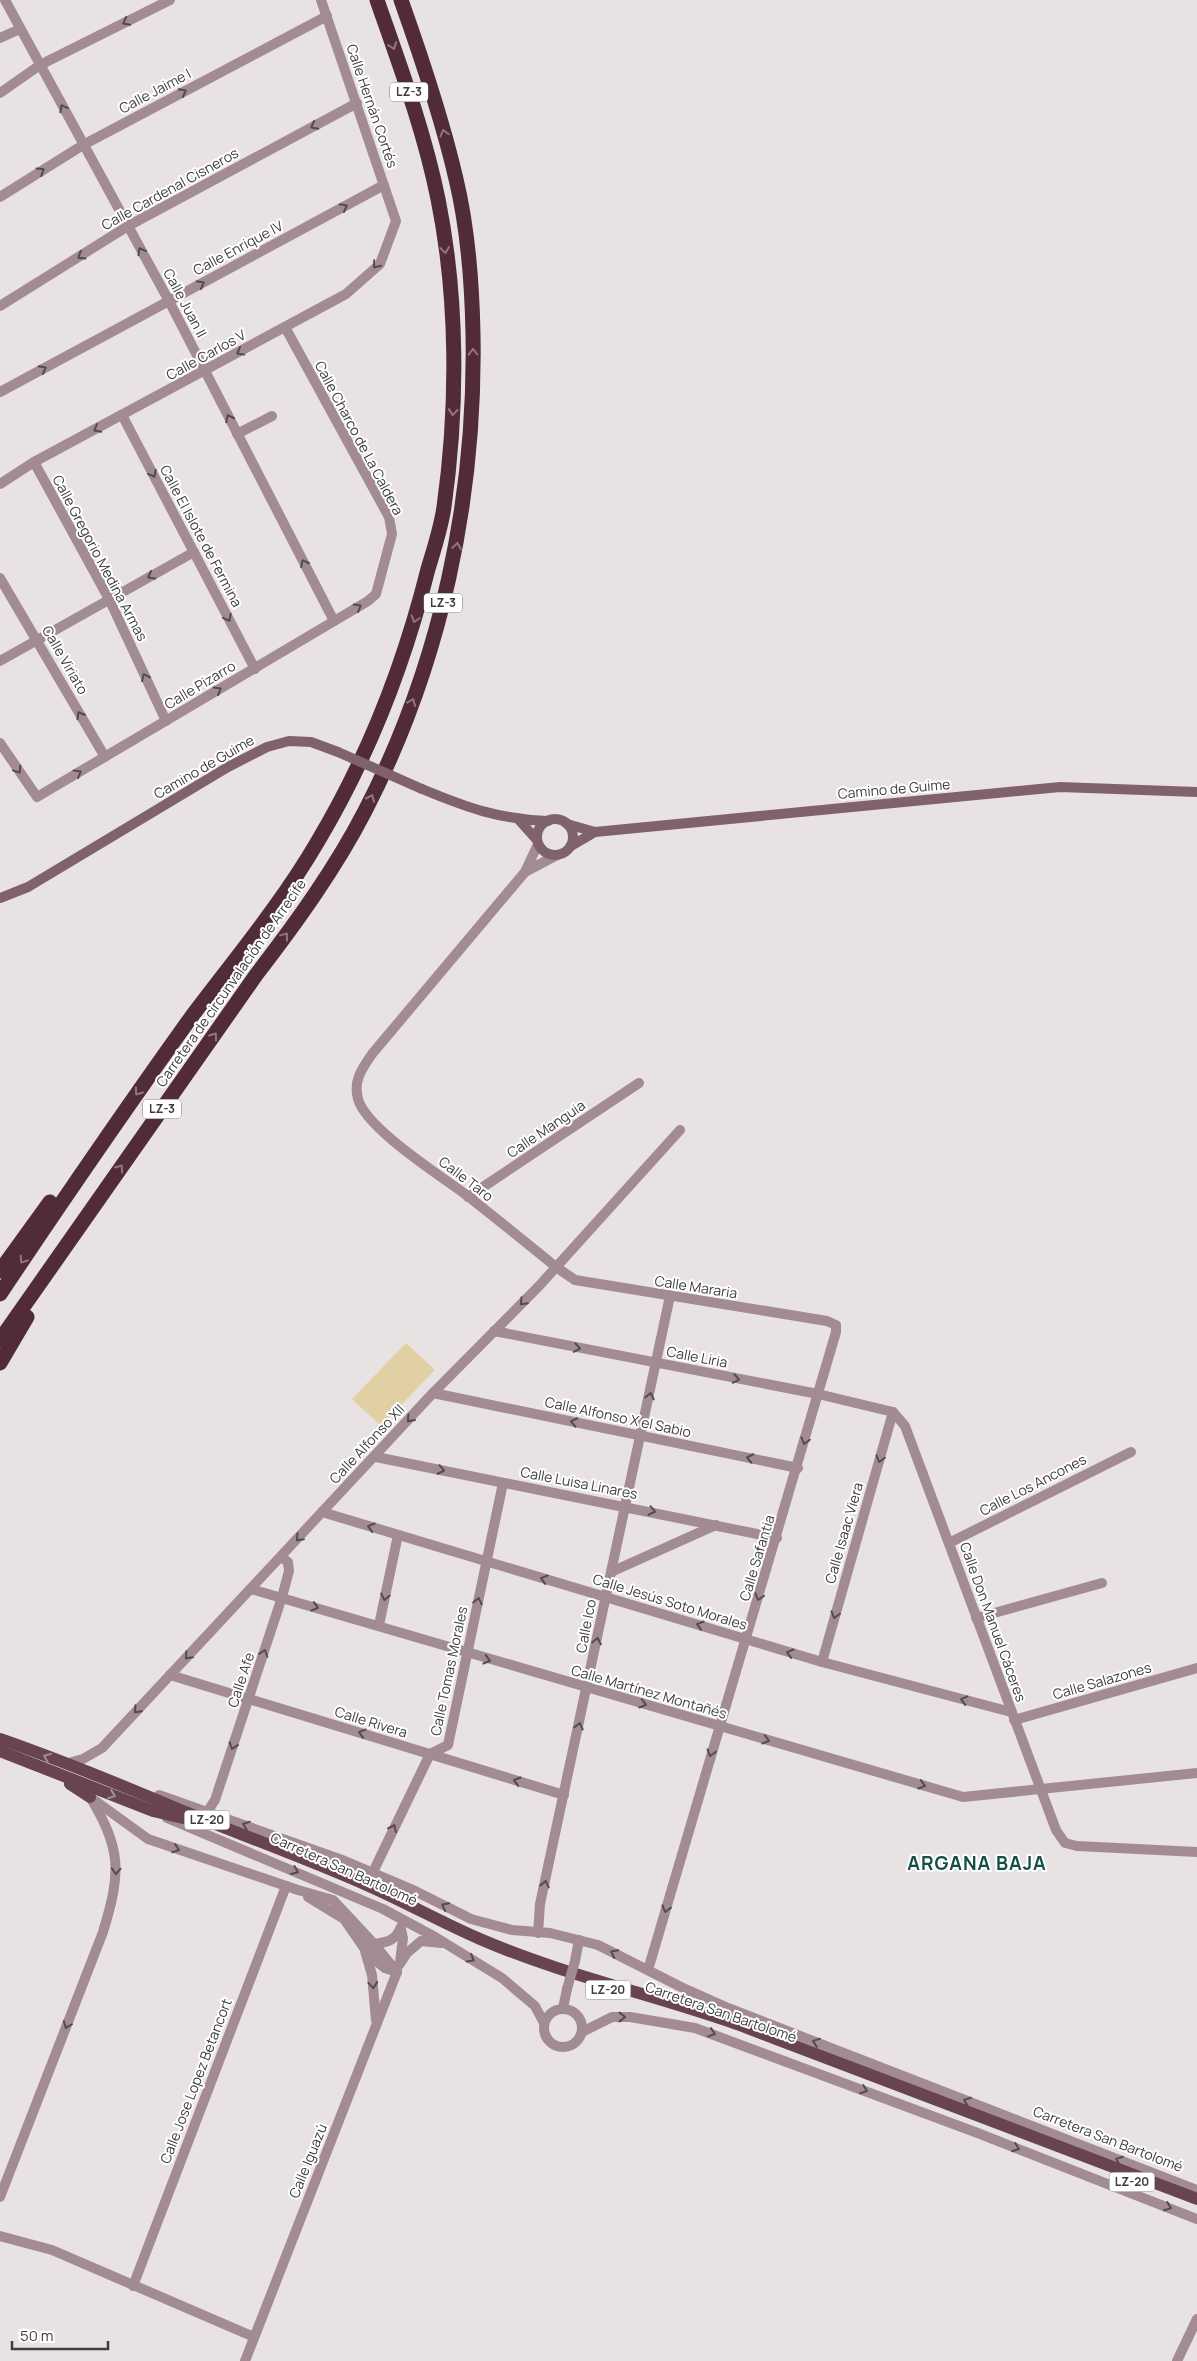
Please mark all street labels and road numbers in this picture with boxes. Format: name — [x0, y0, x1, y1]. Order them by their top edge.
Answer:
street label: Calle Hernán Cortés — [342, 41, 403, 170]
street label: Calle Jaime I — [115, 64, 194, 117]
road number: LZ-3 — [390, 82, 428, 101]
street label: Calle Cardenal Cisneros — [98, 143, 242, 234]
street label: Calle Enrique IV — [189, 216, 287, 279]
street label: Calle Juan II — [159, 265, 212, 341]
street label: Calle Carlos V — [163, 325, 249, 384]
street label: Calle Charco de La Caldera — [311, 357, 408, 518]
street label: Calle El Islote de Fermina — [156, 461, 247, 610]
street label: Calle Gregorio Medina Armas — [48, 471, 152, 644]
road number: LZ-3 — [424, 594, 462, 612]
street label: Calle Viriato — [38, 622, 93, 698]
street label: Calle Pizarro — [161, 656, 239, 713]
street label: Camino de Guime — [150, 730, 257, 803]
street label: Camino de Guime — [837, 774, 951, 803]
street label: Carretera de circunvalación de Arrecife — [151, 875, 310, 1090]
street label: Calle Manguia — [503, 1095, 589, 1162]
road number: LZ-3 — [143, 1100, 181, 1118]
street label: Calle Taro — [435, 1152, 497, 1205]
street label: Calle Mararia — [653, 1271, 739, 1302]
street label: Calle Liria — [665, 1341, 729, 1372]
street label: Calle Alfonso X el Sabio — [543, 1392, 693, 1441]
street label: Calle Alfonso XII — [325, 1400, 408, 1488]
street label: Calle Los Ancones — [976, 1449, 1089, 1520]
street label: Calle Luisa Linares — [519, 1462, 639, 1503]
street label: Calle Isaac Viera — [820, 1480, 867, 1586]
street label: Calle Safantia — [734, 1512, 779, 1603]
street label: Calle Don Manuel Cáceres — [956, 1539, 1031, 1704]
street label: Calle Jesús Soto Morales — [591, 1569, 750, 1634]
street label: Calle Ico — [571, 1597, 600, 1654]
street label: Calle Tomas Morales — [425, 1604, 472, 1737]
street label: Calle Afe — [223, 1650, 258, 1710]
street label: Calle Salazones — [1050, 1657, 1153, 1704]
street label: Calle Martínez Montañés — [569, 1660, 729, 1723]
street label: Calle Rivera — [333, 1701, 410, 1742]
road number: LZ-20 — [184, 1810, 230, 1830]
street label: Carretera San Bartolomé — [268, 1828, 421, 1910]
street label: Carretera San Bartolomé — [643, 1977, 799, 2046]
road number: LZ-20 — [586, 1980, 630, 2000]
street label: Calle Jose Lopez Betancort — [155, 1995, 236, 2166]
street label: Carretera San Bartolomé — [1031, 2101, 1186, 2176]
street label: Calle Iguazú — [284, 2121, 331, 2201]
road number: LZ-20 — [1110, 2172, 1154, 2192]

